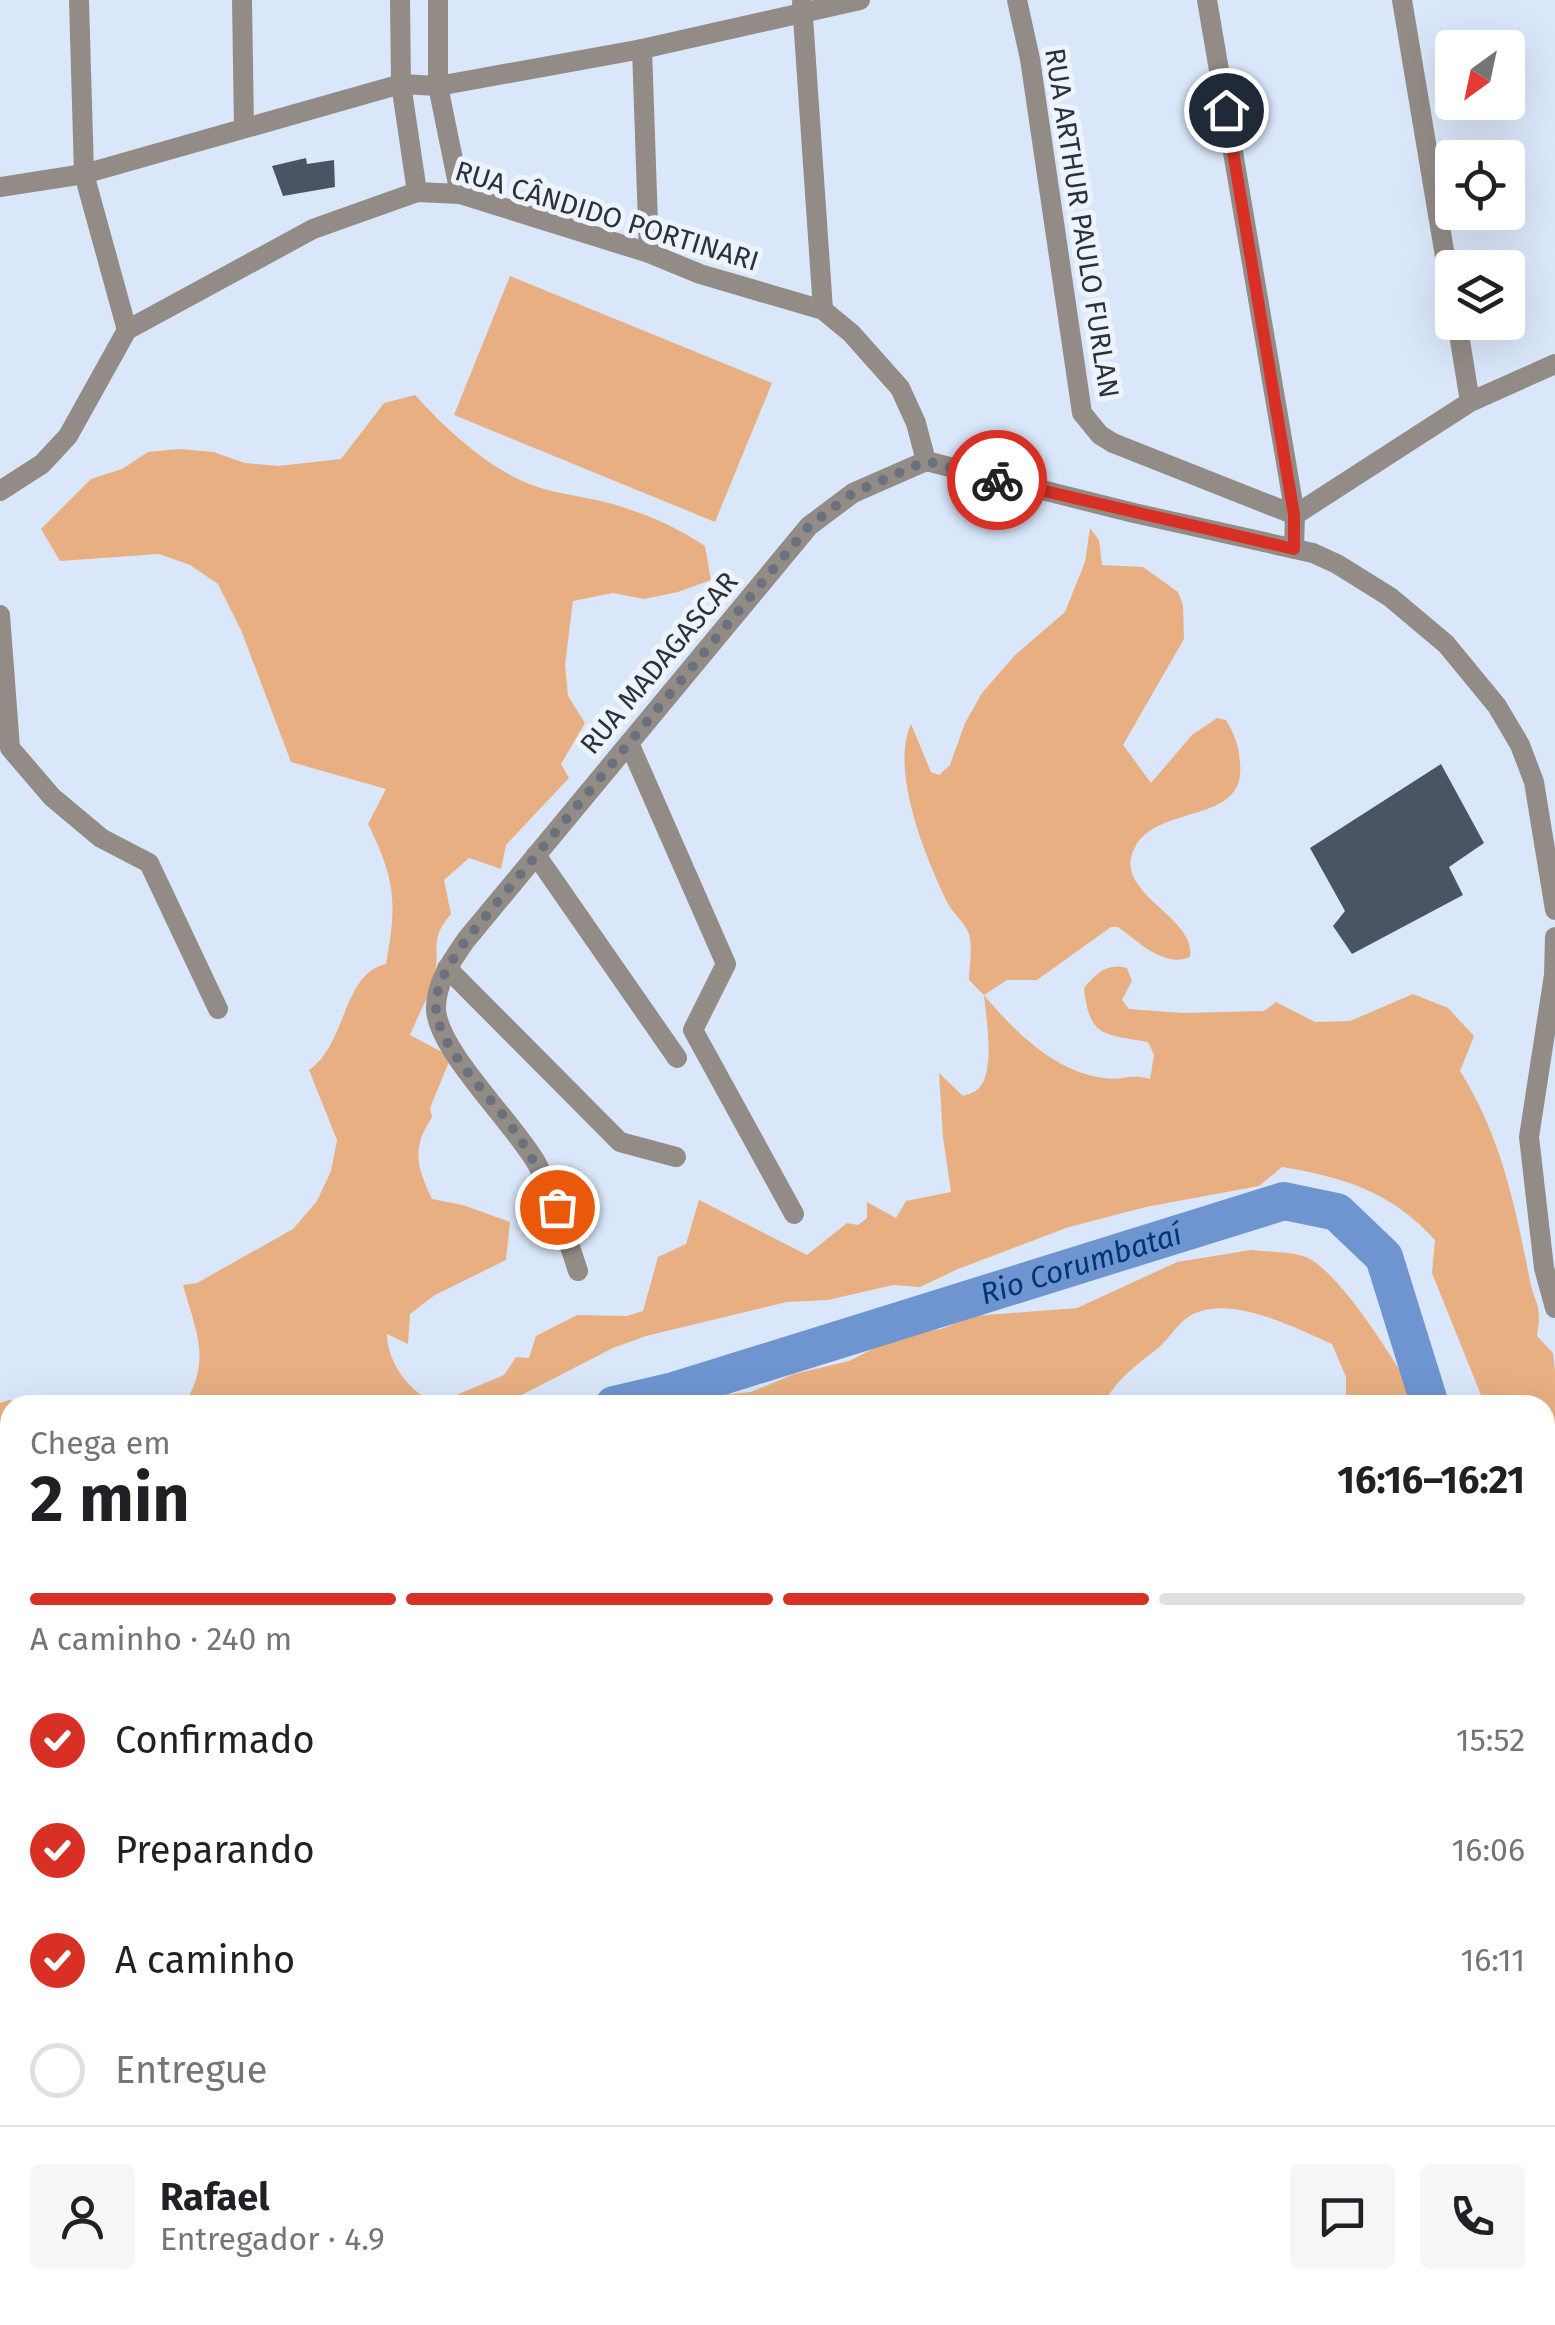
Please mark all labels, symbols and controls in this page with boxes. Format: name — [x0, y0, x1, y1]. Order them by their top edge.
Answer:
north arrow — [1435, 30, 1525, 120]
map controls — [1435, 30, 1525, 340]
street label: RUA ARTHUR PAULO FURLAN — [1038, 46, 1126, 400]
pin — [1184, 68, 1269, 153]
icon: home — [1199, 83, 1254, 138]
button: locate — [1435, 140, 1525, 230]
street label: RUA CÂNDIDO PORTINARI — [451, 154, 763, 278]
button: layers — [1435, 250, 1525, 340]
courier — [947, 430, 1047, 530]
icon: bike — [970, 453, 1025, 508]
street label: RUA MADAGASCAR — [573, 565, 745, 761]
pin — [515, 1165, 600, 1250]
icon: bag — [530, 1180, 585, 1235]
water label: Rio Corumbataí — [976, 1215, 1188, 1312]
text: Chega em — [30, 1424, 171, 1462]
text: 16:16–16:21 — [1337, 1457, 1525, 1503]
text: 2 min — [30, 1460, 190, 1538]
text: A caminho · 240 m — [30, 1620, 292, 1658]
icon: check — [30, 1713, 85, 1768]
text: Confirmado — [115, 1717, 315, 1763]
text: 15:52 — [1456, 1721, 1525, 1759]
icon: check — [30, 1823, 85, 1878]
text: Preparando — [115, 1827, 315, 1873]
text: 16:06 — [1451, 1831, 1525, 1869]
icon: check — [30, 1933, 85, 1988]
text: A caminho — [115, 1937, 295, 1983]
text: 16:11 — [1460, 1941, 1525, 1979]
text: Entregue — [115, 2047, 267, 2093]
button: person — [30, 2164, 135, 2269]
button: chat — [1290, 2164, 1395, 2269]
button: phone — [1420, 2164, 1525, 2269]
text: Rafael — [160, 2174, 270, 2220]
text: Entregador · 4.9 — [160, 2220, 385, 2258]

